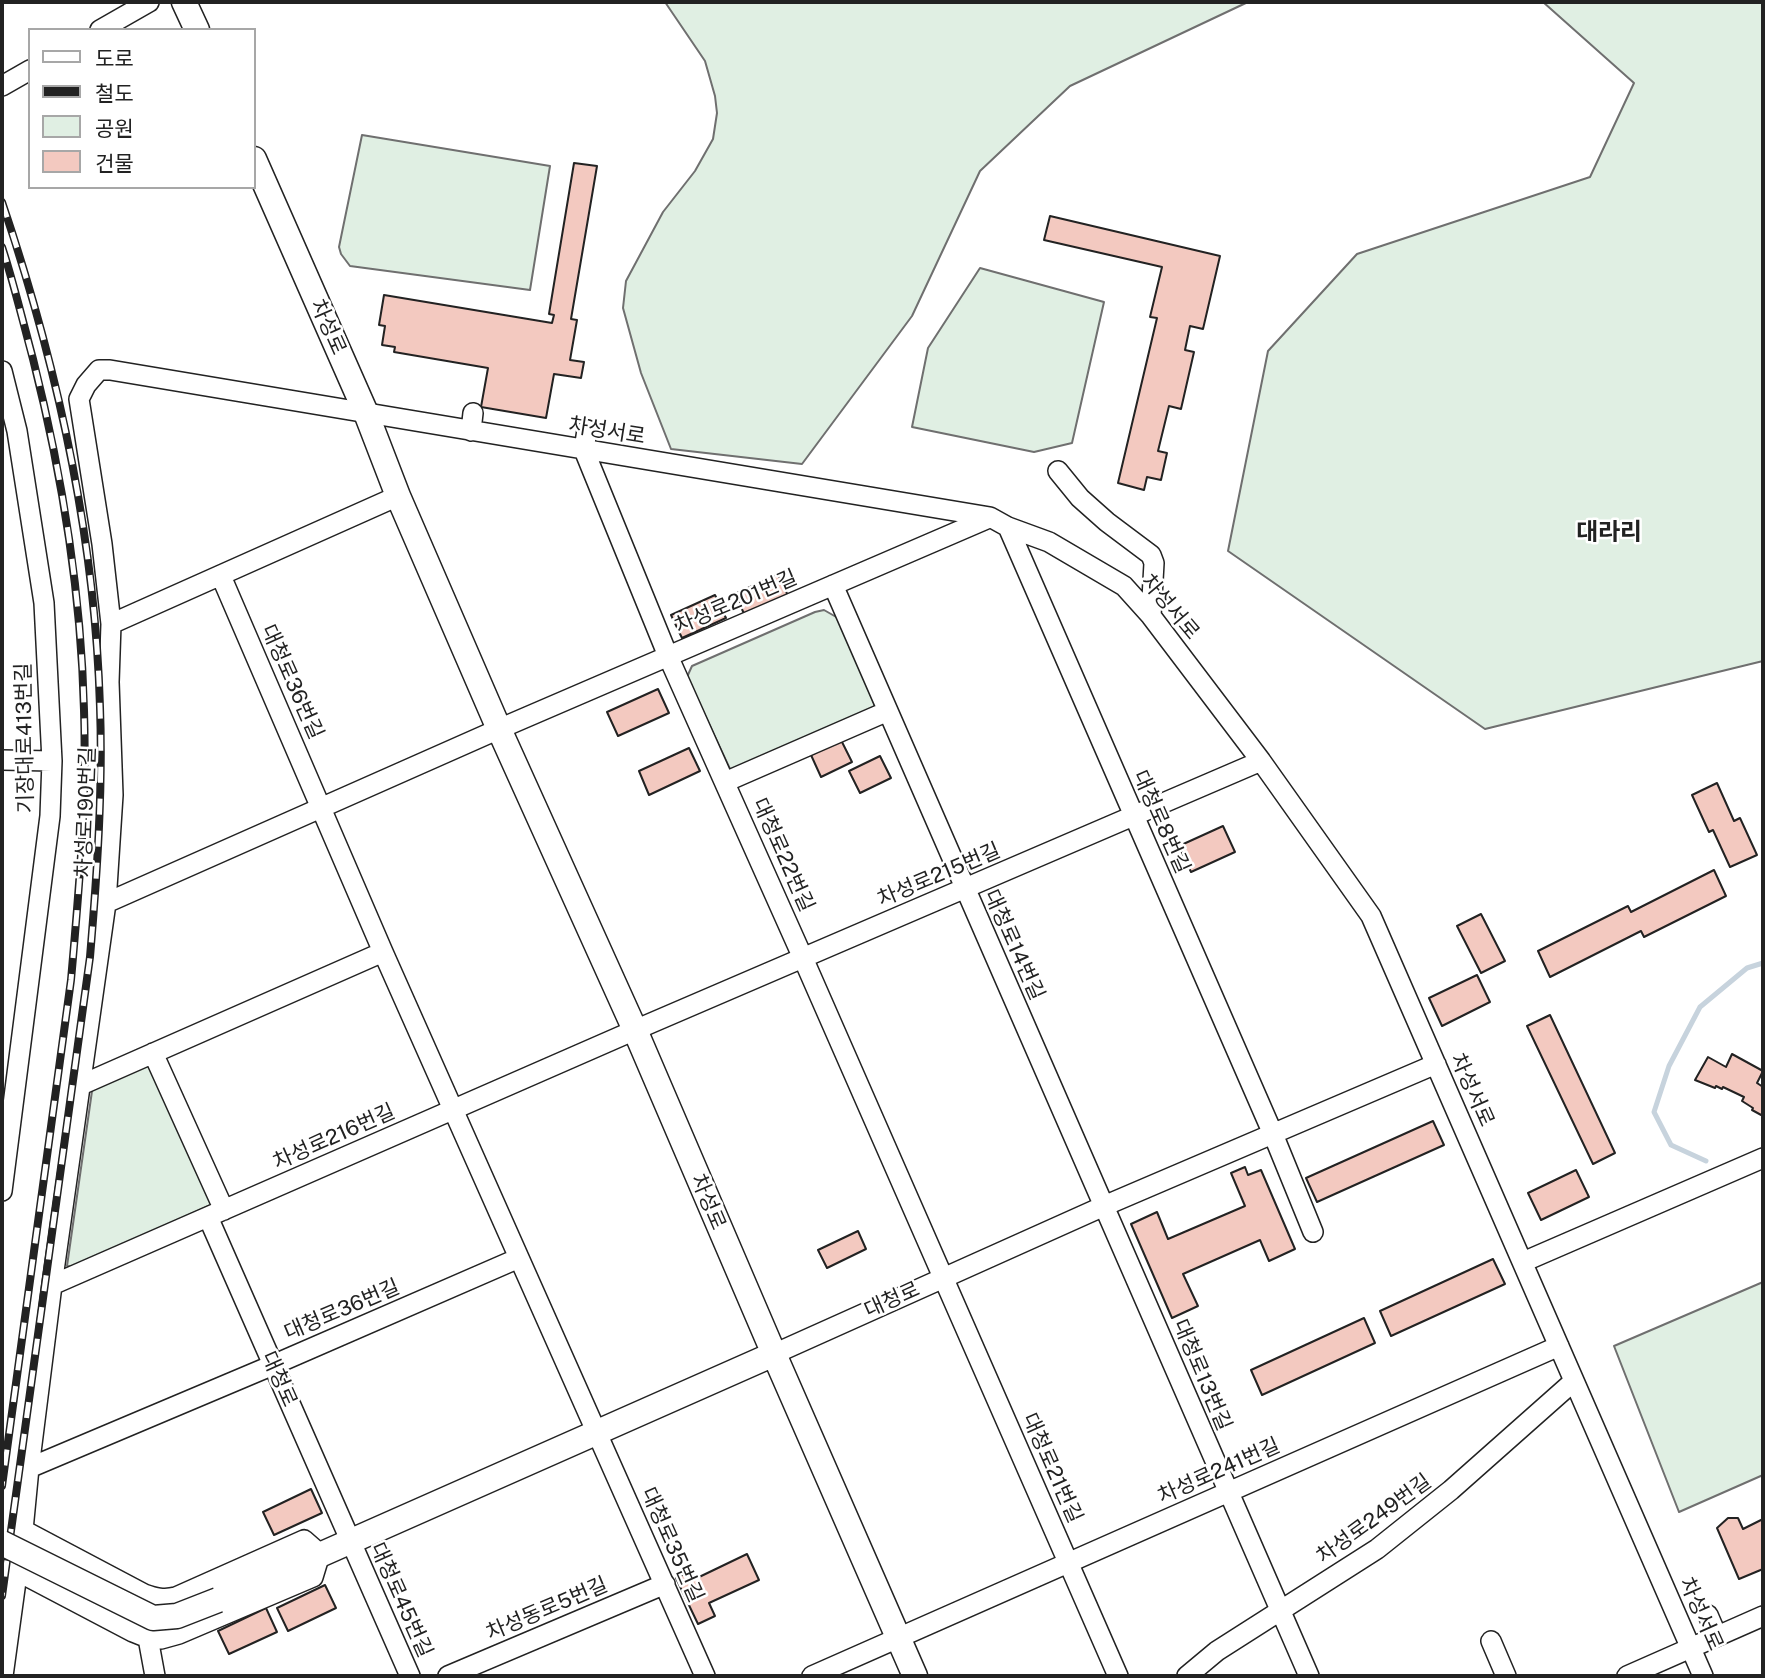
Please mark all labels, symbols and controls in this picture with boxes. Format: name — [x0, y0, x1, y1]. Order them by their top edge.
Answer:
legend — [28, 28, 256, 189]
text: 도로 — [95, 46, 134, 71]
text: 철도 — [95, 81, 134, 106]
text: 공원 — [95, 116, 134, 141]
text: 건물 — [95, 151, 134, 176]
street label: 차성로 — [305, 295, 351, 359]
street label: 차성서로 — [567, 413, 647, 449]
district label: 대라리 — [1576, 519, 1642, 547]
street label: 차성로201번길 — [671, 565, 801, 639]
street label: 차성서로 — [1136, 569, 1204, 645]
street label: 대청로36번길 — [256, 621, 328, 743]
street label: 기장대로413번길 — [11, 662, 39, 814]
street label: 차성로190번길 — [71, 746, 101, 878]
street label: 대청로8번길 — [1127, 767, 1195, 877]
street label: 대청로22번길 — [747, 794, 819, 916]
street label: 차성로215번길 — [874, 838, 1004, 912]
street label: 대청로14번길 — [978, 886, 1050, 1004]
street label: 차성서로 — [1445, 1050, 1499, 1130]
street label: 차성로216번길 — [269, 1099, 399, 1175]
street label: 차성로 — [685, 1170, 731, 1234]
street label: 대청로36번길 — [281, 1274, 403, 1346]
street label: 대청로 — [860, 1277, 924, 1323]
street label: 대청로13번길 — [1167, 1316, 1237, 1434]
street label: 대청로 — [256, 1347, 302, 1411]
street label: 대청로21번길 — [1017, 1409, 1087, 1527]
street label: 차성로241번길 — [1154, 1433, 1284, 1509]
street label: 차성로249번길 — [1312, 1469, 1436, 1569]
street label: 대청로35번길 — [635, 1484, 709, 1606]
street label: 대청로45번길 — [364, 1539, 438, 1661]
street label: 차성동로5번길 — [483, 1572, 611, 1646]
street label: 차성서로 — [1674, 1574, 1728, 1654]

